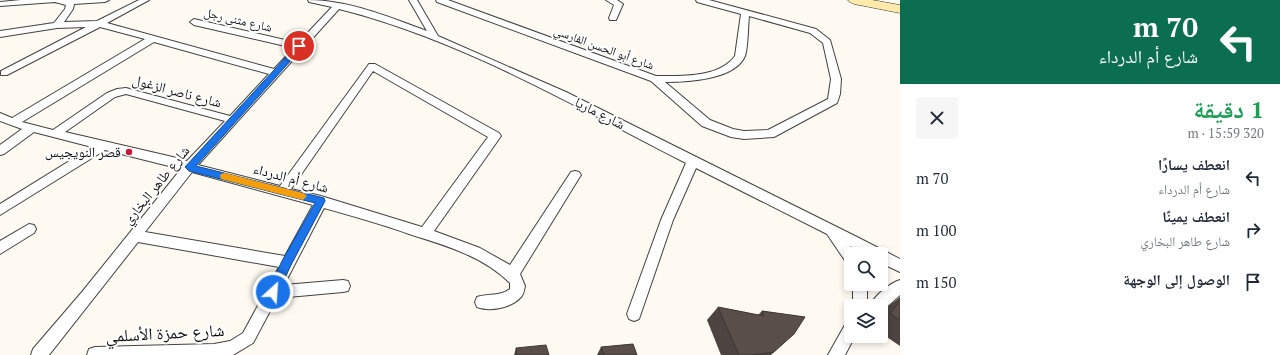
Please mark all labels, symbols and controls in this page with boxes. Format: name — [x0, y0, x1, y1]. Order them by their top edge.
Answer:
street label: شارع مثنى رجل — [202, 4, 274, 36]
text: 70 m — [1133, 8, 1198, 45]
icon: left — [1212, 16, 1264, 68]
street label: شارع أبو الحسن الفارسي — [551, 22, 656, 76]
pin — [282, 29, 316, 63]
icon: arrive — [288, 35, 310, 57]
text: شارع أم الدرداء — [1099, 44, 1198, 68]
street label: شارع ناصر الزغول — [130, 70, 224, 112]
street label: شارع ماريا — [572, 92, 628, 134]
text: 1 دقيقة — [1194, 93, 1264, 125]
button: close — [916, 97, 958, 139]
text: 320 m · 15:59 — [1187, 124, 1264, 142]
street label: شارع طاهر البخاري — [118, 141, 195, 230]
place label: قصر النويجيس — [45, 142, 121, 161]
marker: قصر النويجيس — [124, 147, 134, 157]
text: انعطف يسارًا — [1158, 154, 1230, 174]
street label: شارع أم الدرداء — [251, 158, 331, 198]
icon: left — [1242, 167, 1264, 189]
text: 70 m — [916, 168, 949, 188]
text: شارع أم الدرداء — [1158, 180, 1230, 198]
text: انعطف يمينًا — [1162, 206, 1230, 226]
icon: right — [1242, 219, 1264, 241]
text: 100 m — [916, 220, 957, 240]
text: شارع طاهر البخاري — [1141, 232, 1230, 250]
map controls — [844, 247, 888, 343]
button: search — [844, 247, 888, 291]
text: الوصول إلى الوجهة — [1123, 269, 1230, 289]
position arrow — [252, 271, 294, 313]
icon: arrive — [1242, 271, 1264, 293]
text: 150 m — [916, 272, 957, 292]
button: layers — [844, 299, 888, 343]
street label: شارع حمزة الأسلمي — [105, 318, 225, 350]

